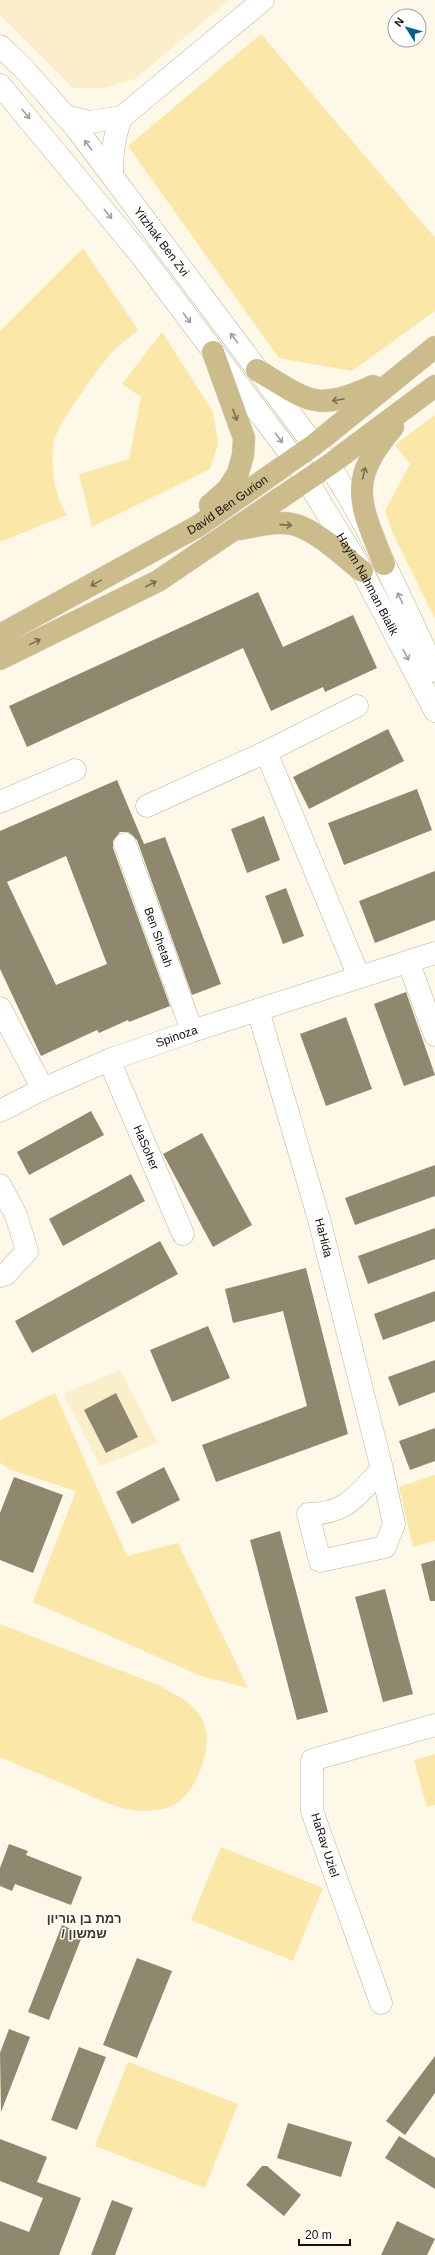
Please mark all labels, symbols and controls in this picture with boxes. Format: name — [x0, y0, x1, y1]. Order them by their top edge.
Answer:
north arrow — [387, 8, 427, 48]
text: N — [392, 15, 406, 29]
one-way arrow — [21, 109, 30, 119]
one-way arrow — [84, 140, 93, 151]
street label: Yitzhak Ben Zvi — [131, 204, 192, 279]
one-way arrow — [104, 209, 113, 220]
one-way arrow — [183, 312, 192, 323]
one-way arrow — [230, 333, 238, 344]
one-way arrow — [332, 396, 345, 404]
one-way arrow — [232, 408, 240, 420]
one-way arrow — [274, 433, 283, 444]
one-way arrow — [360, 467, 368, 480]
street label: David Ben Gurion — [185, 473, 270, 538]
one-way arrow — [279, 521, 292, 528]
street label: Hayim Nahman Bialik — [334, 530, 402, 639]
one-way arrow — [90, 579, 102, 587]
one-way arrow — [145, 580, 157, 587]
one-way arrow — [396, 592, 403, 604]
one-way arrow — [29, 638, 41, 645]
one-way arrow — [403, 648, 411, 660]
street label: Ben Shetah — [141, 905, 176, 969]
street label: Spinoza — [154, 1023, 200, 1050]
street label: HaSoher — [130, 1123, 162, 1172]
street label: HaHida — [312, 1216, 335, 1259]
street label: HaRav Uziel — [308, 1811, 342, 1879]
district label: רמת בן גוריון / שמשון — [47, 1911, 121, 1941]
scale bar — [299, 2221, 350, 2247]
text: 20 m — [305, 2228, 332, 2242]

